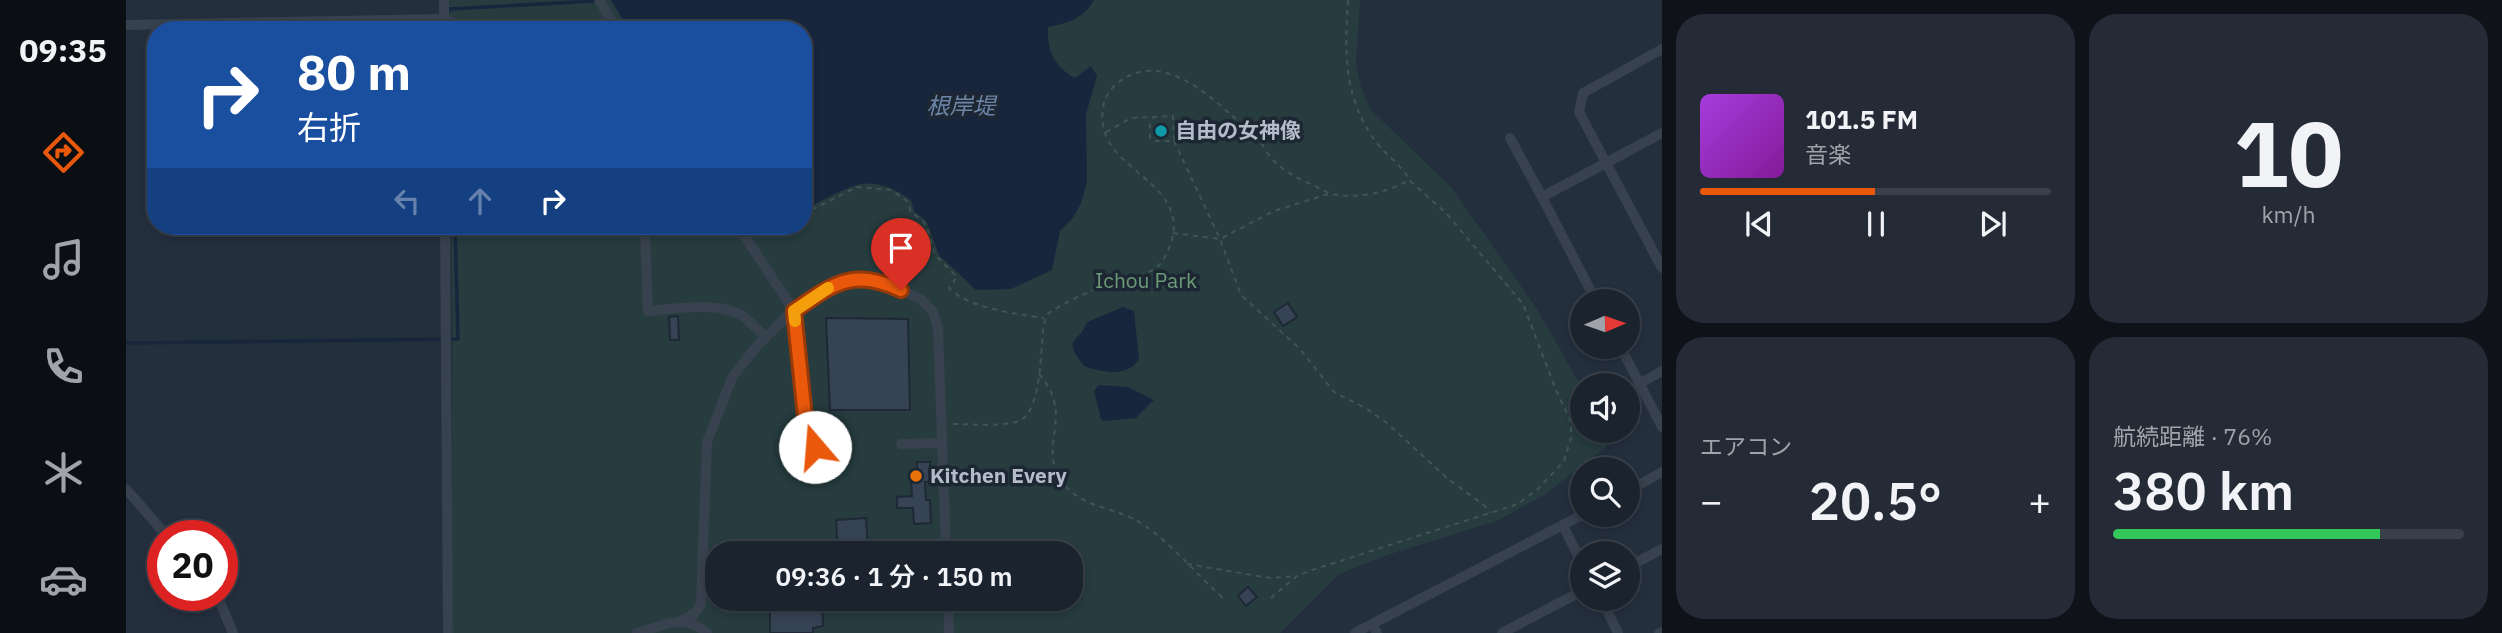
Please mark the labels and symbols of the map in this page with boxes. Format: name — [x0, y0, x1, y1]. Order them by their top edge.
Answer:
water label: 根岸堤 — [927, 90, 999, 120]
place label: 自由の女神像 — [1175, 116, 1301, 144]
marker: 自由の女神像 — [1153, 123, 1169, 139]
pin — [871, 218, 931, 290]
park label: Ichou Park — [1095, 266, 1197, 294]
north arrow — [1570, 289, 1640, 359]
position arrow — [778, 410, 852, 484]
place label: Kitchen Every — [930, 461, 1068, 489]
marker: Kitchen Every — [908, 468, 924, 484]
speed limit sign: 20 — [147, 520, 238, 611]

